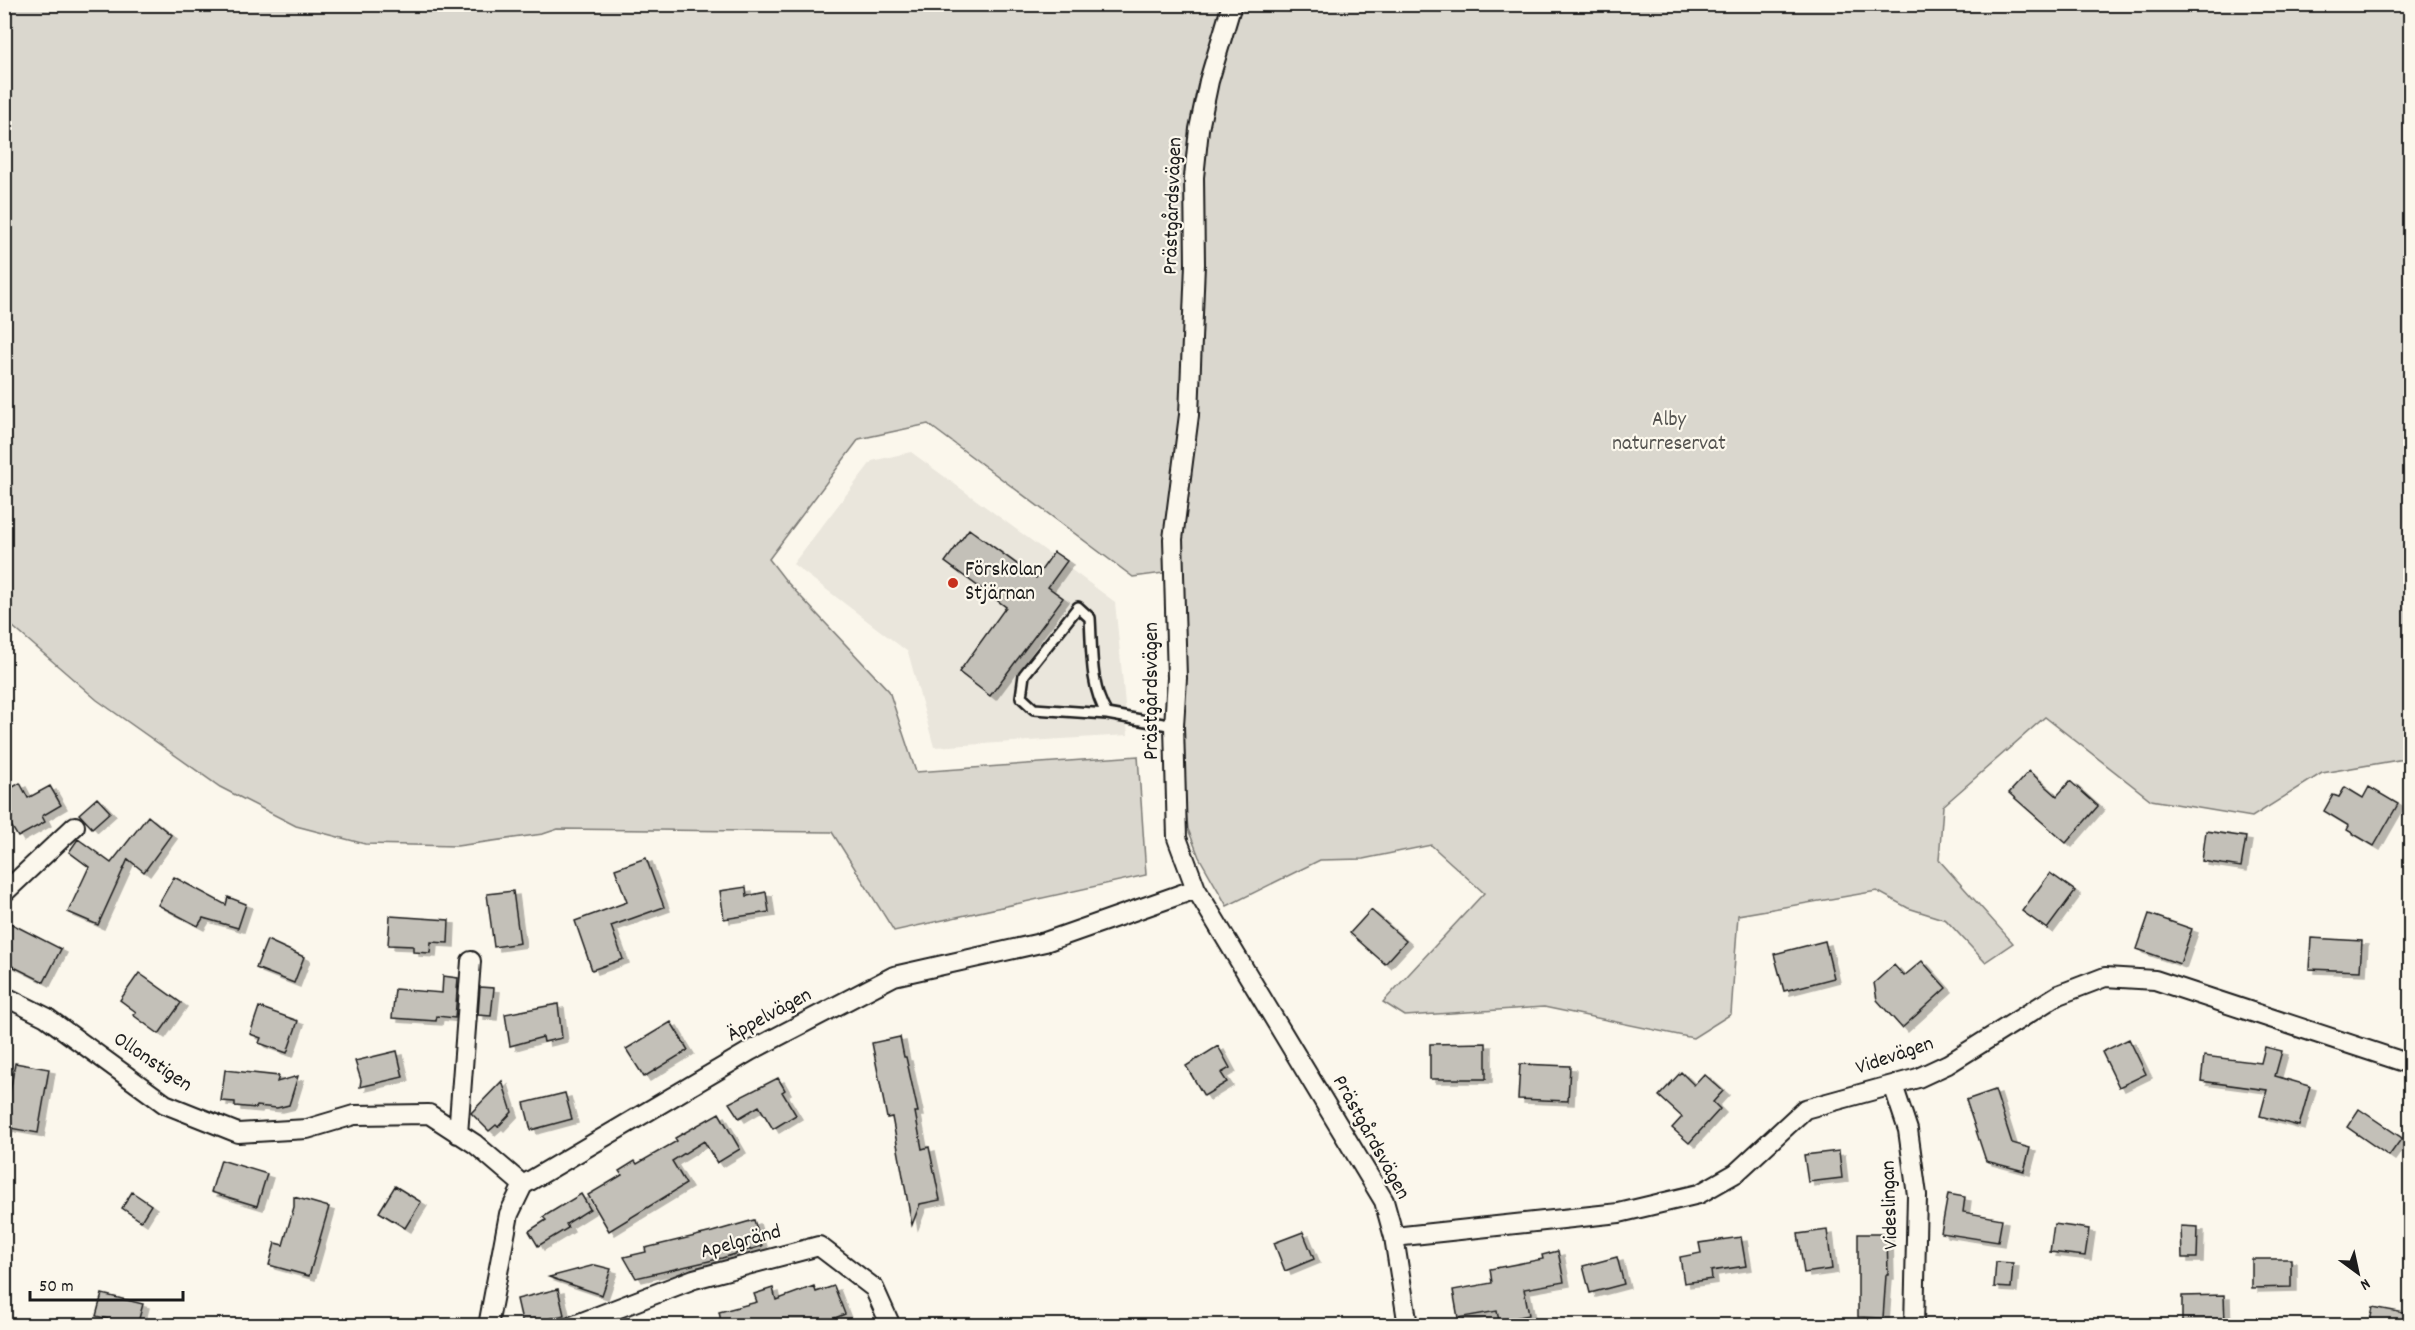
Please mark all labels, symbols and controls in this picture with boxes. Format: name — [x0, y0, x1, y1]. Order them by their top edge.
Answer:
street label: Prästgårdsvägen — [1157, 137, 1191, 275]
park label: Alby naturreservat — [1612, 406, 1726, 460]
place label: Förskolan Stjärnan — [965, 556, 1043, 610]
marker: Förskolan Stjärnan — [946, 576, 960, 590]
street label: Prästgårdsvägen — [1138, 622, 1168, 760]
street label: Äppelvägen — [722, 981, 818, 1051]
street label: Ollonstigen — [106, 1025, 198, 1101]
street label: Videvägen — [1852, 1030, 1938, 1084]
street label: Prästgårdsvägen — [1323, 1070, 1417, 1206]
street label: Videslingan — [1874, 1160, 1908, 1250]
street label: Apelgränd — [697, 1218, 785, 1268]
north arrow — [2328, 1243, 2388, 1303]
scale bar — [30, 1264, 183, 1302]
text: N — [2355, 1272, 2374, 1295]
text: 50 m — [39, 1275, 74, 1300]

